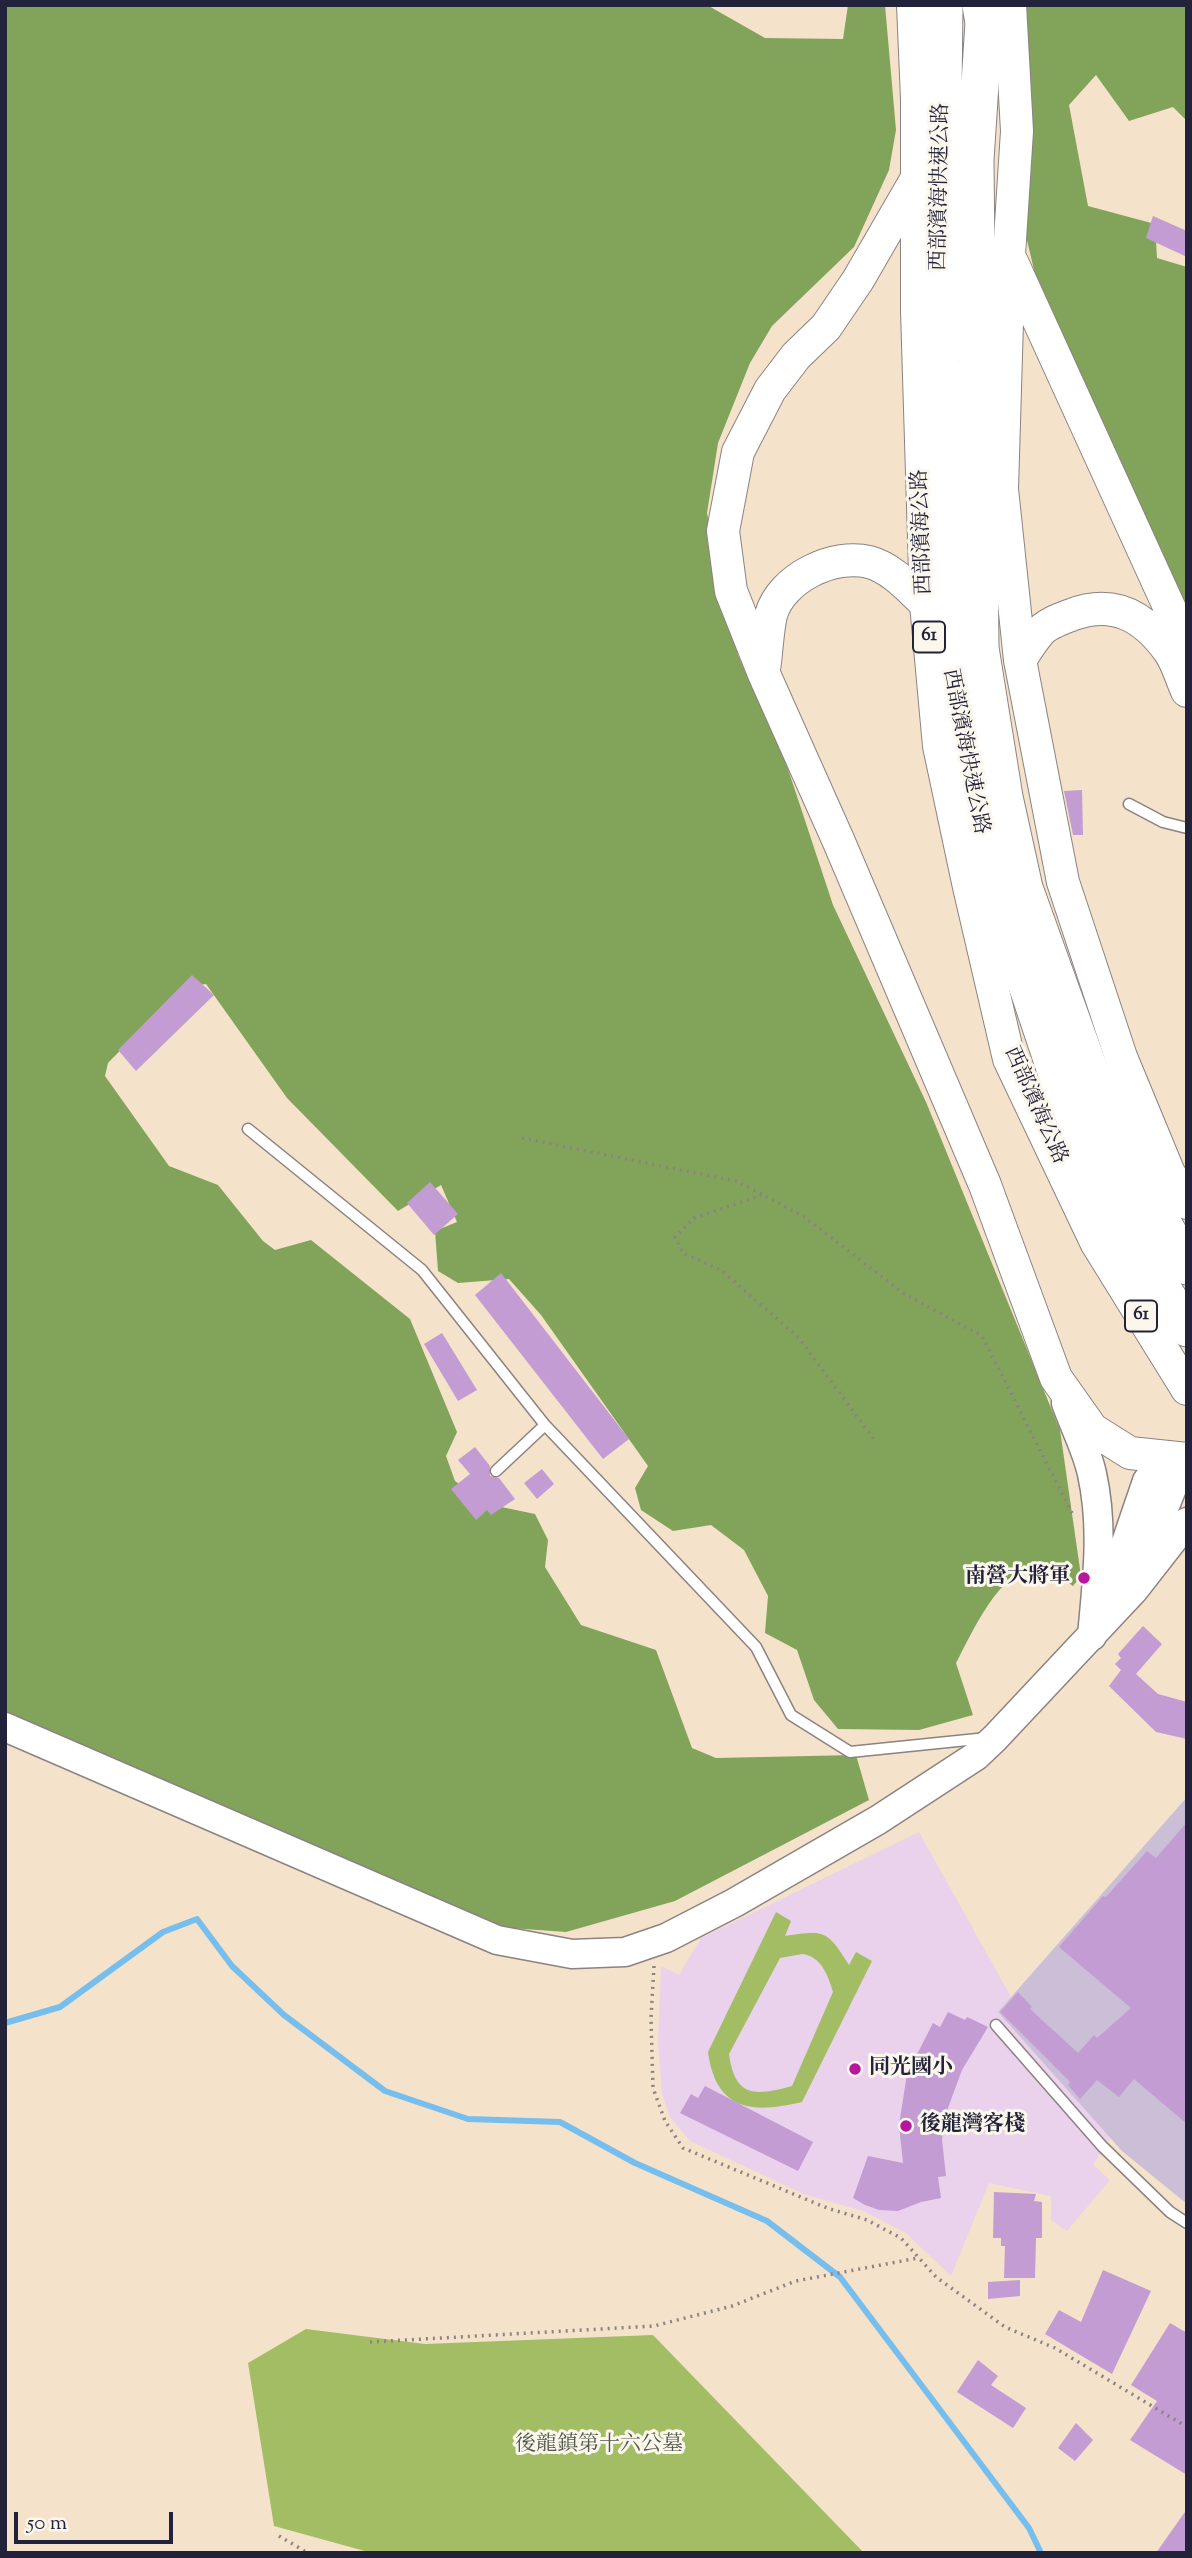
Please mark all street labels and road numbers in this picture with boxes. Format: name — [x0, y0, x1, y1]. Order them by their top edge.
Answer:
street label: 西部濱海快速公路 — [928, 103, 956, 271]
street label: 西部濱海公路 — [909, 469, 939, 595]
road number: 61 — [913, 622, 945, 652]
street label: 西部濱海快速公路 — [936, 667, 992, 837]
street label: 西部濱海公路 — [997, 1043, 1071, 1169]
road number: 61 — [1125, 1300, 1157, 1332]

